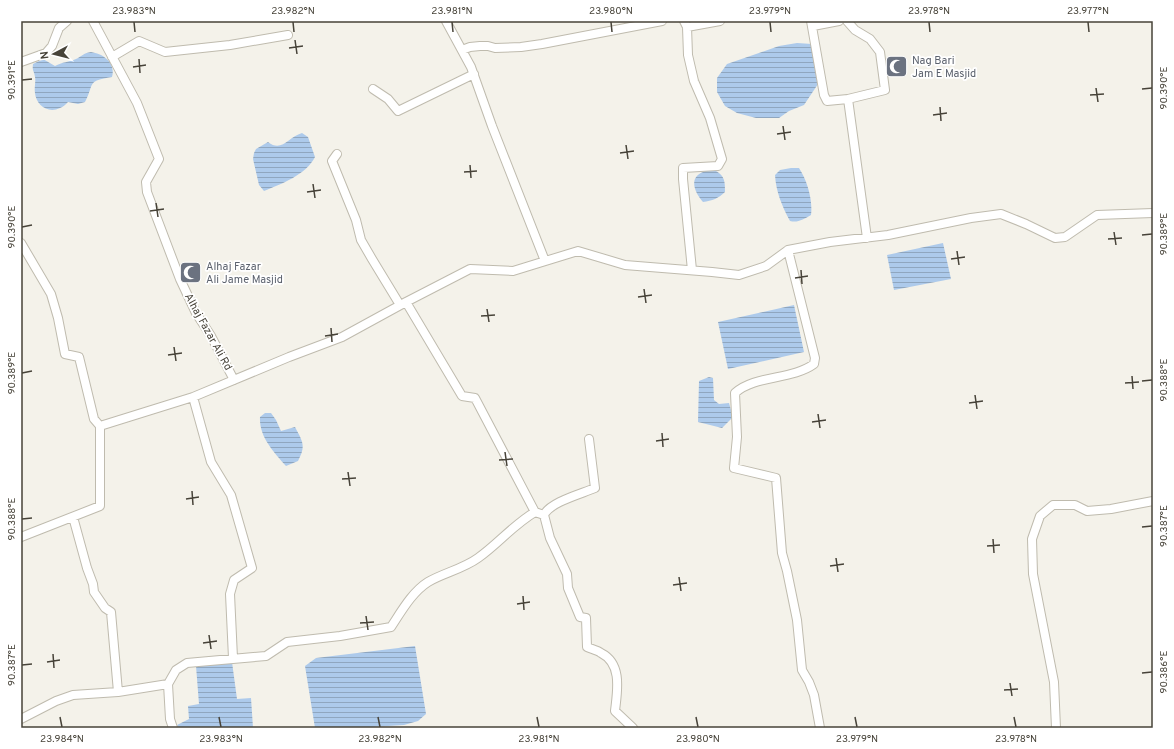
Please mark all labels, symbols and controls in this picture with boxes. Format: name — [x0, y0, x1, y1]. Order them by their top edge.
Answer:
text: 23.983°N — [112, 5, 156, 18]
text: 23.982°N — [271, 5, 315, 18]
text: 23.981°N — [431, 5, 473, 18]
text: 23.980°N — [589, 5, 633, 18]
text: 23.979°N — [749, 5, 791, 18]
text: 23.978°N — [908, 5, 950, 18]
text: 23.977°N — [1067, 5, 1109, 18]
north arrow — [34, 34, 74, 74]
text: N — [38, 50, 52, 60]
mosque icon: Nag Bari Jam E Masjid — [883, 54, 909, 80]
place label: Nag Bari Jam E Masjid — [912, 54, 976, 81]
text: 90.391°E — [6, 60, 19, 100]
text: 90.390°E — [1158, 67, 1171, 109]
text: 90.390°E — [6, 206, 19, 248]
text: 90.389°E — [1158, 213, 1171, 255]
mosque icon: Alhaj Fazar Ali Jame Masjid — [178, 260, 204, 286]
place label: Alhaj Fazar Ali Jame Masjid — [206, 260, 283, 287]
street label: Alhaj Fazar Ali Rd — [181, 291, 235, 373]
text: 90.389°E — [6, 352, 19, 394]
text: 90.388°E — [1158, 359, 1171, 401]
text: 90.388°E — [6, 498, 19, 540]
text: 90.387°E — [1158, 505, 1171, 547]
text: 90.387°E — [6, 644, 19, 686]
text: 90.386°E — [1158, 651, 1171, 693]
text: 23.984°N — [40, 733, 84, 746]
text: 23.983°N — [199, 733, 243, 746]
text: 23.982°N — [358, 733, 402, 746]
text: 23.981°N — [518, 733, 560, 746]
text: 23.980°N — [676, 733, 720, 746]
text: 23.979°N — [836, 733, 878, 746]
text: 23.978°N — [995, 733, 1037, 746]

